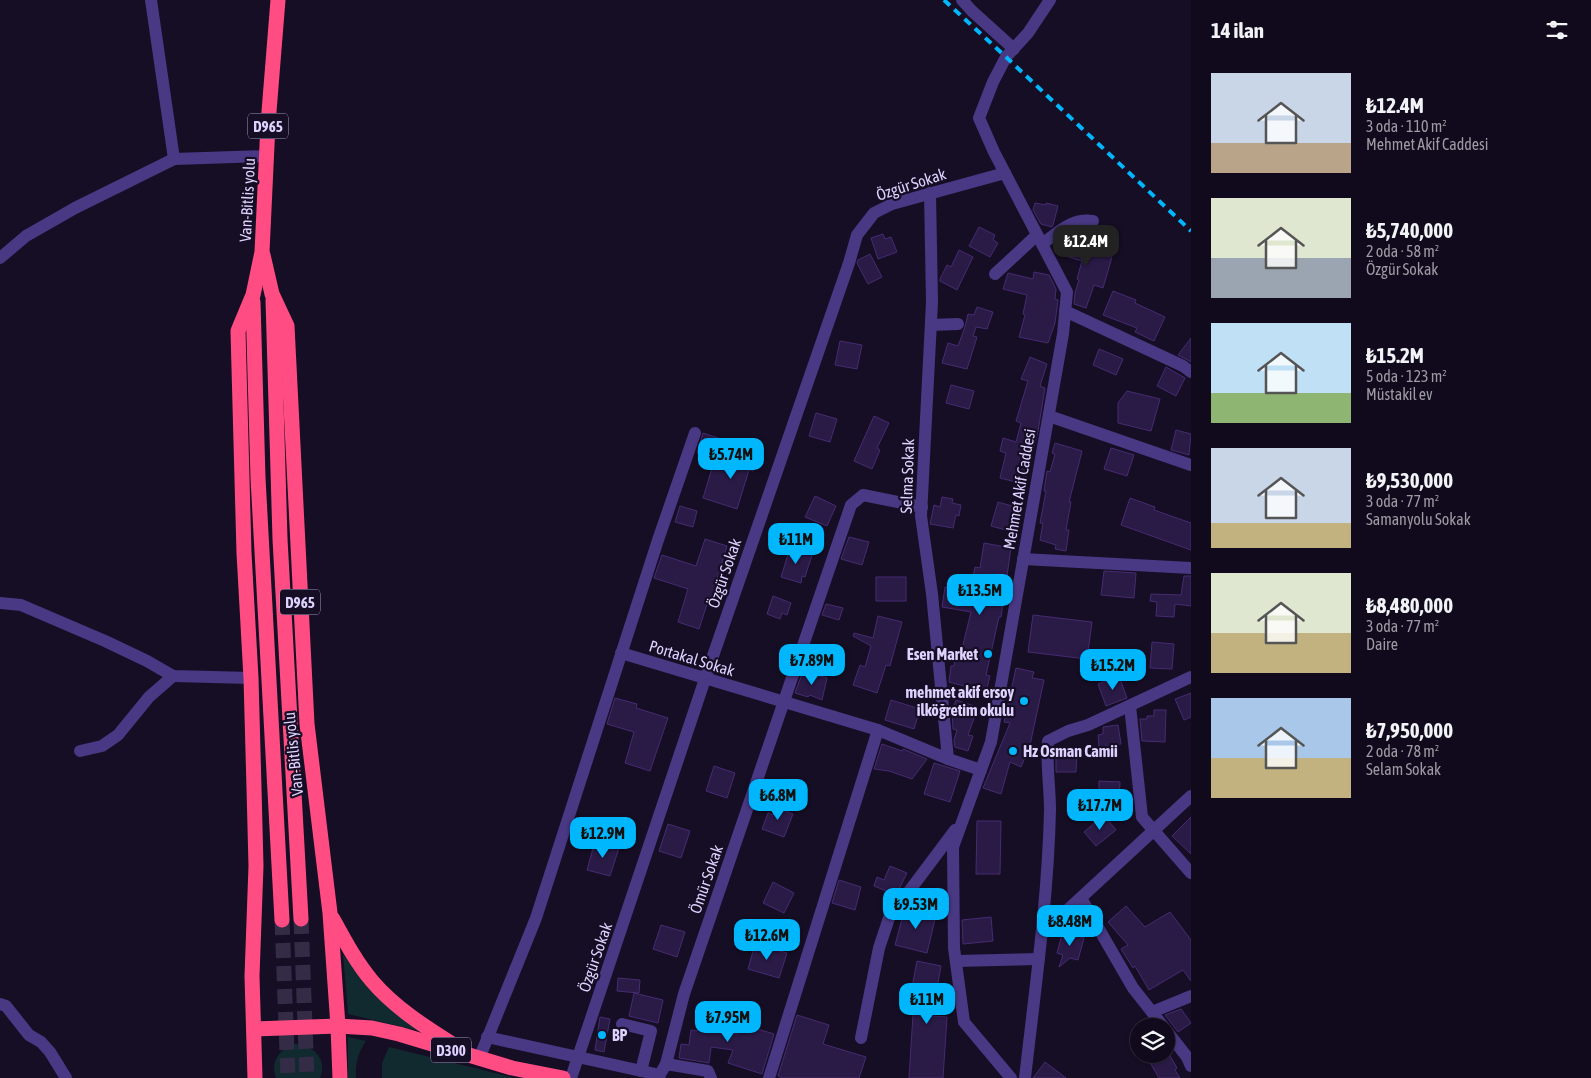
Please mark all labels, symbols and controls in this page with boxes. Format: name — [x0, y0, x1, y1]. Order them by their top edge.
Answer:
icon: filters — [1543, 16, 1571, 44]
text: 14 ilan — [1211, 18, 1264, 42]
icon: home — [1251, 93, 1311, 153]
text: ₺12.4M — [1366, 93, 1424, 117]
road number: D965 — [248, 114, 288, 138]
text: 3 oda · 110 m² — [1366, 117, 1447, 135]
text: Mehmet Akif Caddesi — [1366, 135, 1488, 153]
street label: Van-Bitlis yolu — [236, 158, 259, 243]
street label: Özgür Sokak — [874, 164, 949, 205]
icon: home — [1251, 218, 1311, 278]
text: ₺5,740,000 — [1366, 218, 1453, 242]
pin: ₺12.4M — [1045, 224, 1127, 267]
text: ₺12.4M — [1064, 232, 1108, 250]
text: 2 oda · 58 m² — [1366, 242, 1439, 260]
text: Özgür Sokak — [1366, 260, 1438, 278]
icon: home — [1251, 343, 1311, 403]
text: ₺15.2M — [1366, 343, 1424, 367]
text: 5 oda · 123 m² — [1366, 367, 1447, 385]
text: Müstakil ev — [1366, 385, 1433, 403]
street label: Mehmet Akif Caddesi — [1000, 427, 1038, 551]
pin: ₺5.74M — [690, 438, 772, 480]
street label: Selma Sokak — [897, 438, 917, 514]
text: ₺5.74M — [709, 445, 753, 463]
icon: home — [1251, 468, 1311, 528]
text: ₺9,530,000 — [1366, 468, 1453, 492]
text: 3 oda · 77 m² — [1366, 492, 1439, 510]
text: Samanyolu Sokak — [1366, 510, 1471, 528]
pin: ₺11M — [766, 522, 826, 565]
text: ₺11M — [779, 530, 813, 548]
street label: Özgür Sokak — [704, 536, 745, 610]
pin: ₺13.5M — [939, 574, 1021, 616]
text: ₺13.5M — [958, 581, 1002, 599]
road number: D965 — [280, 590, 320, 614]
icon: home — [1251, 593, 1311, 653]
text: ₺8,480,000 — [1366, 593, 1453, 617]
text: 3 oda · 77 m² — [1366, 617, 1439, 635]
text: Daire — [1366, 635, 1398, 653]
street label: Portakal Sokak — [647, 636, 737, 680]
pin: ₺7.89M — [771, 644, 853, 686]
place label: Esen Market — [907, 645, 978, 663]
marker: Esen Market — [982, 648, 994, 660]
pin: ₺15.2M — [1072, 648, 1154, 691]
text: ₺7.89M — [790, 651, 834, 669]
text: ₺15.2M — [1091, 656, 1135, 674]
place label: mehmet akif ersoy ilköğretim okulu — [906, 683, 1014, 719]
marker: mehmet akif ersoy ilköğretim okulu — [1018, 695, 1030, 707]
street label: Van-Bitlis yolu — [280, 711, 307, 797]
icon: home — [1251, 718, 1311, 778]
text: ₺7,950,000 — [1366, 718, 1453, 742]
place label: Hz Osman Camii — [1023, 742, 1118, 760]
text: 2 oda · 78 m² — [1366, 742, 1439, 760]
marker: Hz Osman Camii — [1007, 745, 1019, 757]
text: Selam Sokak — [1366, 760, 1441, 778]
pin: ₺6.8M — [743, 778, 813, 821]
text: ₺6.8M — [760, 786, 796, 804]
pin: ₺17.7M — [1059, 788, 1141, 831]
text: ₺17.7M — [1078, 796, 1122, 814]
pin: ₺12.9M — [562, 816, 644, 859]
text: ₺12.9M — [581, 824, 625, 842]
street label: Ömür Sokak — [686, 842, 726, 916]
pin: ₺9.53M — [875, 888, 957, 930]
text: ₺9.53M — [894, 895, 938, 913]
pin: ₺8.48M — [1029, 904, 1111, 947]
text: ₺8.48M — [1048, 912, 1092, 930]
pin: ₺12.6M — [726, 918, 808, 961]
street label: Özgür Sokak — [575, 920, 616, 994]
text: ₺12.6M — [745, 926, 789, 944]
pin: ₺11M — [897, 982, 957, 1025]
text: ₺11M — [910, 990, 944, 1008]
pin: ₺7.95M — [687, 1000, 769, 1043]
text: ₺7.95M — [706, 1008, 750, 1026]
map controls — [1130, 1018, 1175, 1063]
button: layers — [1130, 1018, 1175, 1063]
place label: BP — [612, 1026, 628, 1044]
marker: BP — [596, 1029, 608, 1041]
road number: D300 — [431, 1038, 471, 1062]

